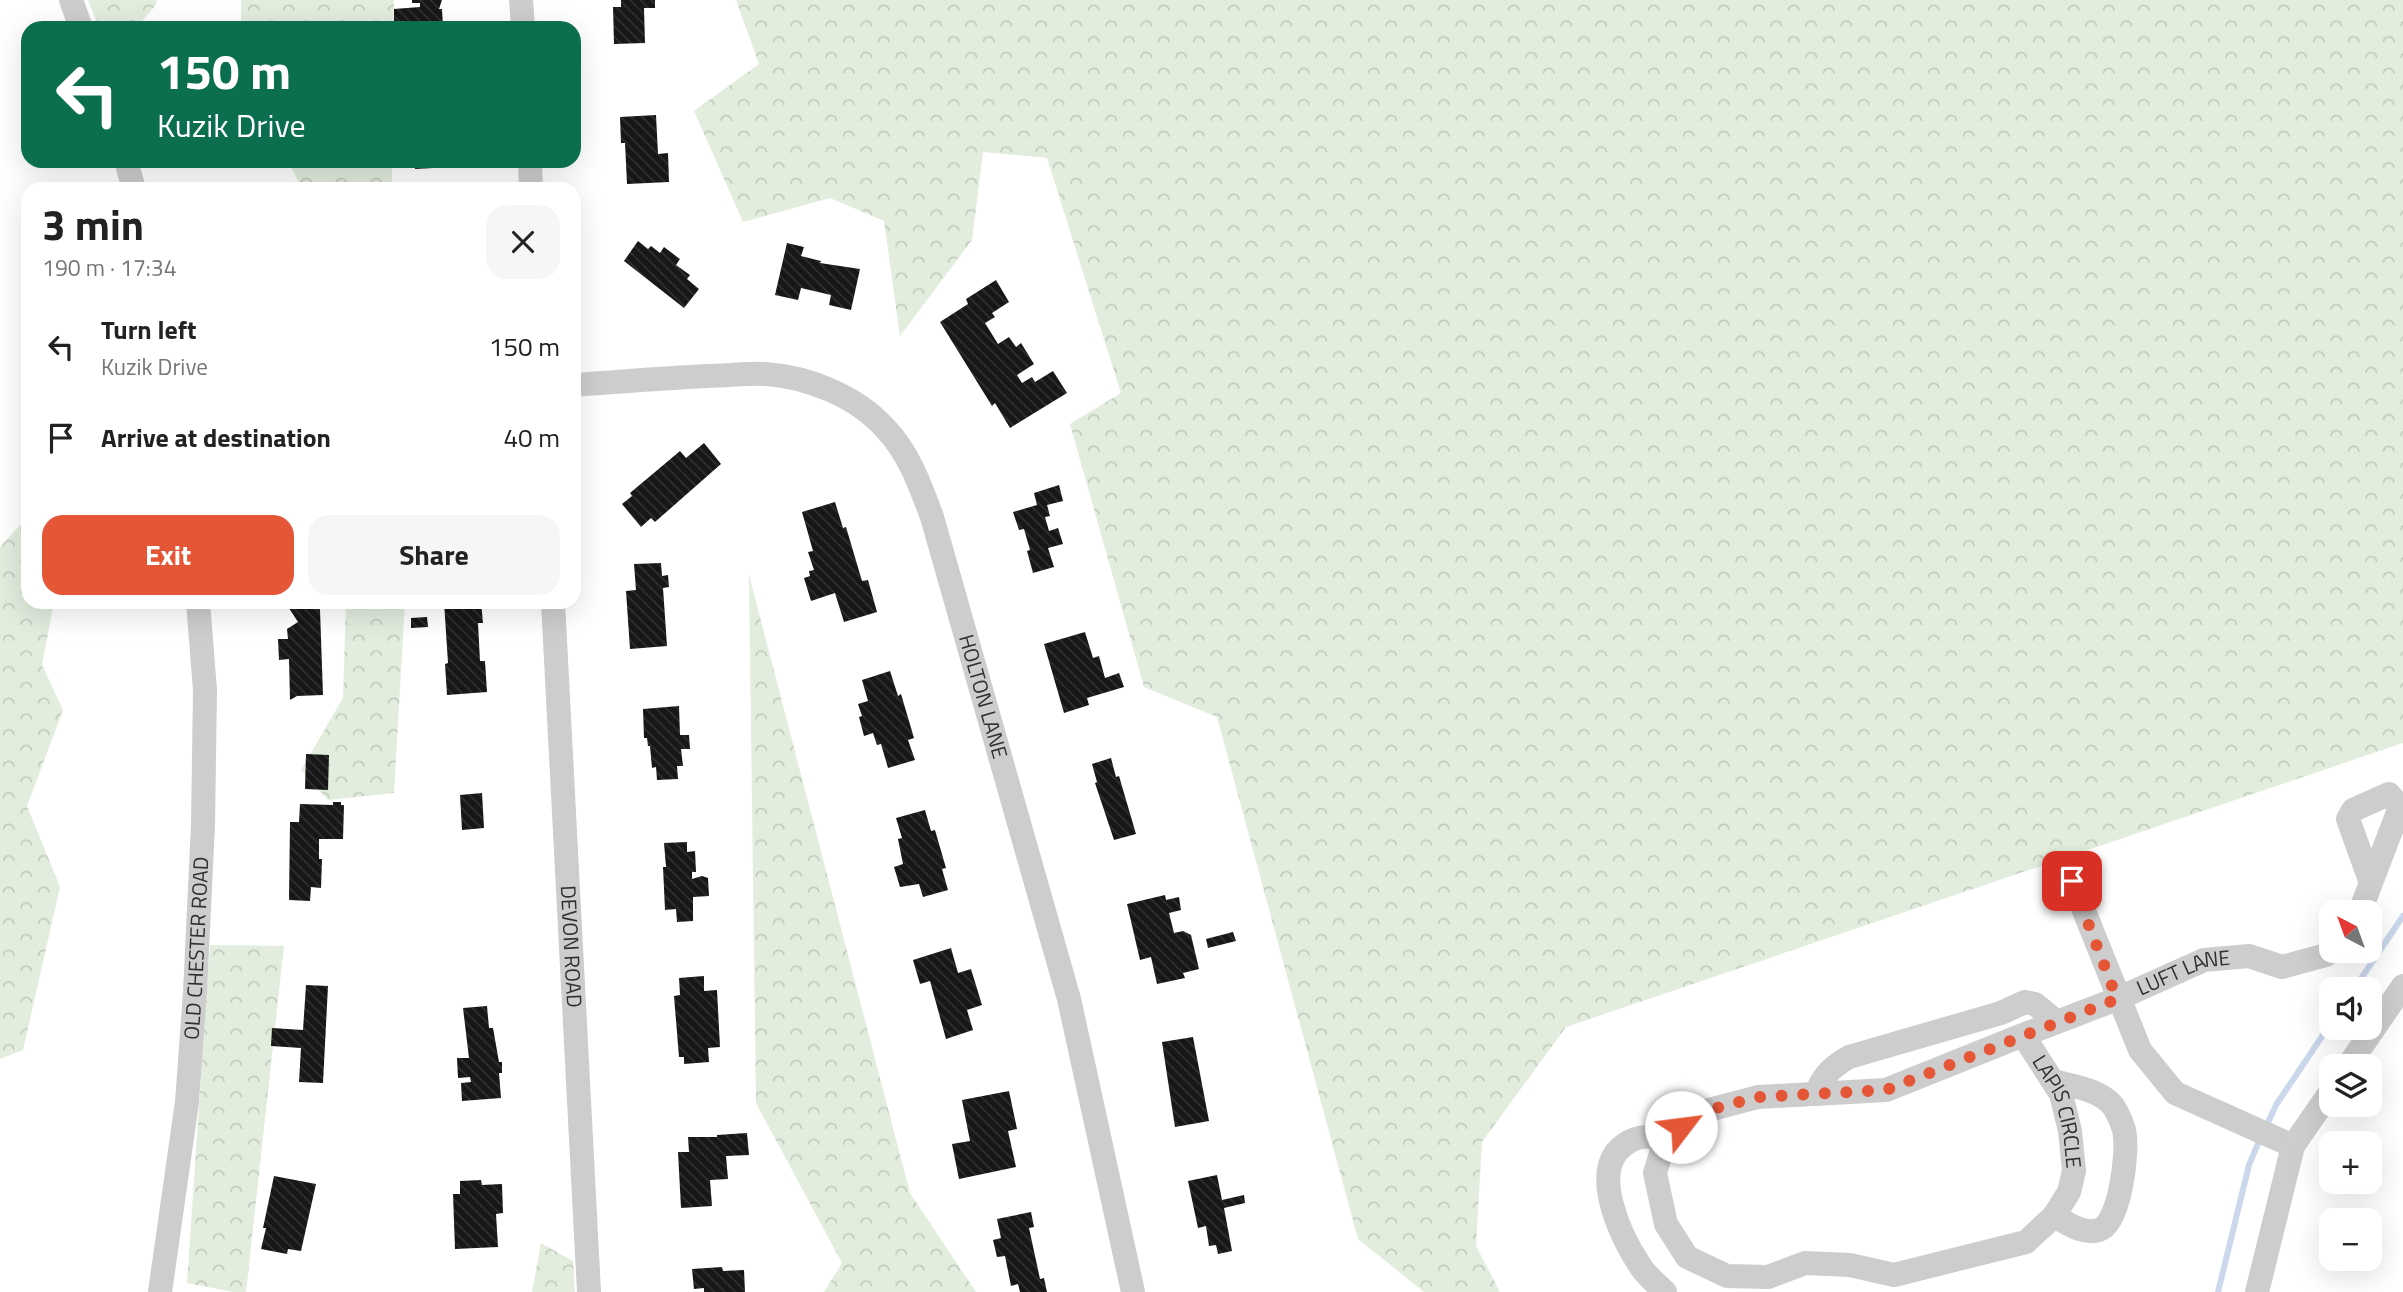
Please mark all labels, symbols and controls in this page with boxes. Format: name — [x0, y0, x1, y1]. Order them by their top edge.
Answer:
text: 150 m — [157, 33, 291, 108]
icon: left — [42, 49, 133, 140]
text: Kuzik Drive — [157, 101, 306, 149]
text: 3 min — [42, 192, 144, 256]
button: close — [486, 205, 560, 279]
text: 190 m · 17:34 — [42, 250, 177, 285]
text: Turn left — [101, 310, 196, 349]
text: 150 m — [489, 327, 560, 366]
icon: left — [42, 328, 80, 366]
text: Kuzik Drive — [101, 349, 208, 384]
text: Arrive at destination — [101, 418, 331, 457]
text: 40 m — [503, 418, 560, 457]
icon: arrive — [42, 419, 80, 457]
button: Exit — [42, 515, 294, 595]
button: Share — [308, 515, 560, 595]
street label: HOLTON LANE — [951, 630, 1017, 762]
pin — [2042, 851, 2102, 911]
street label: OLD CHESTER ROAD — [175, 856, 216, 1041]
icon: arrive — [2053, 862, 2091, 900]
street label: DEVON ROAD — [553, 884, 591, 1008]
north arrow — [2319, 900, 2382, 962]
map controls — [2319, 900, 2382, 1271]
street label: LUFT LANE — [2131, 941, 2231, 1003]
button: sound — [2319, 977, 2382, 1040]
street label: LAPIS CIRCLE — [2025, 1048, 2091, 1170]
button: layers — [2319, 1054, 2382, 1117]
position arrow — [1644, 1090, 1718, 1164]
button: + — [2319, 1131, 2382, 1194]
button: − — [2319, 1208, 2382, 1271]

